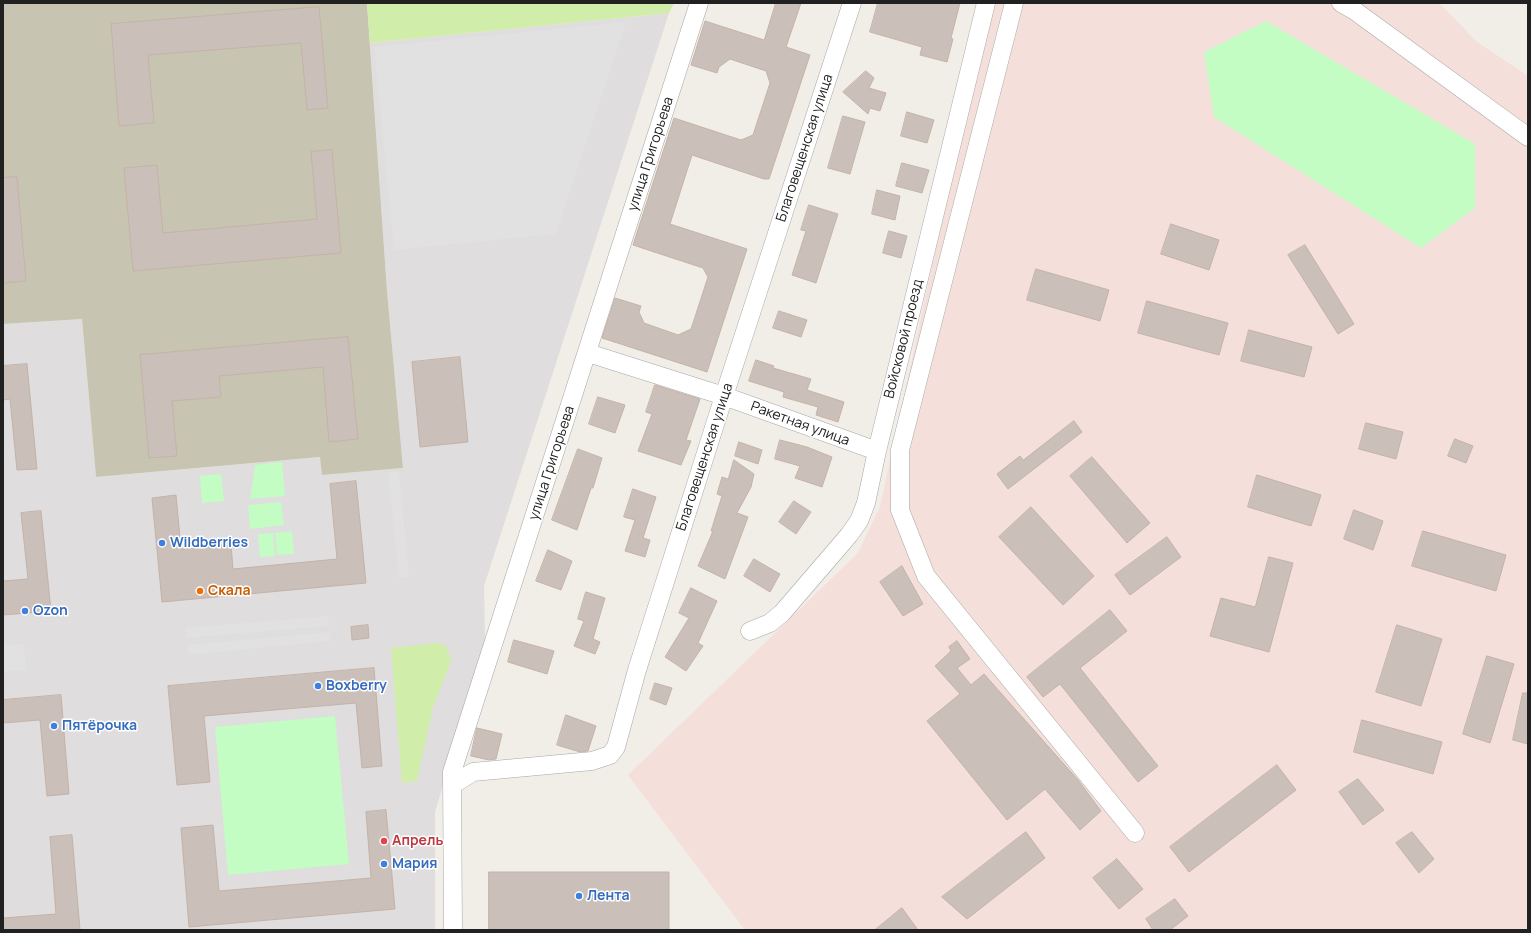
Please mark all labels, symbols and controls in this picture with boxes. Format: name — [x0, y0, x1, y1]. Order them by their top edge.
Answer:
street label: Благовещенская улица — [773, 72, 837, 224]
street label: улица Григорьева — [625, 95, 677, 213]
street label: Войсковой проезд — [881, 278, 927, 400]
street label: Благовещенская улица — [673, 381, 737, 533]
street label: Ракетная улица — [748, 398, 852, 450]
street label: улица Григорьева — [526, 404, 578, 522]
place label: Wildberries — [170, 535, 248, 551]
marker: Wildberries — [157, 538, 167, 548]
place label: Скала — [208, 583, 250, 599]
marker: Скала — [195, 586, 205, 596]
place label: Ozon — [33, 603, 68, 619]
marker: Ozon — [20, 606, 30, 616]
place label: Boxberry — [326, 678, 387, 694]
marker: Boxberry — [313, 681, 323, 691]
place label: Пятёрочка — [62, 718, 137, 734]
marker: Пятёрочка — [49, 721, 59, 731]
place label: Апрель — [392, 833, 443, 849]
marker: Апрель — [379, 836, 389, 846]
place label: Мария — [392, 856, 437, 872]
marker: Мария — [379, 859, 389, 869]
place label: Лента — [587, 888, 630, 904]
marker: Лента — [574, 891, 584, 901]

